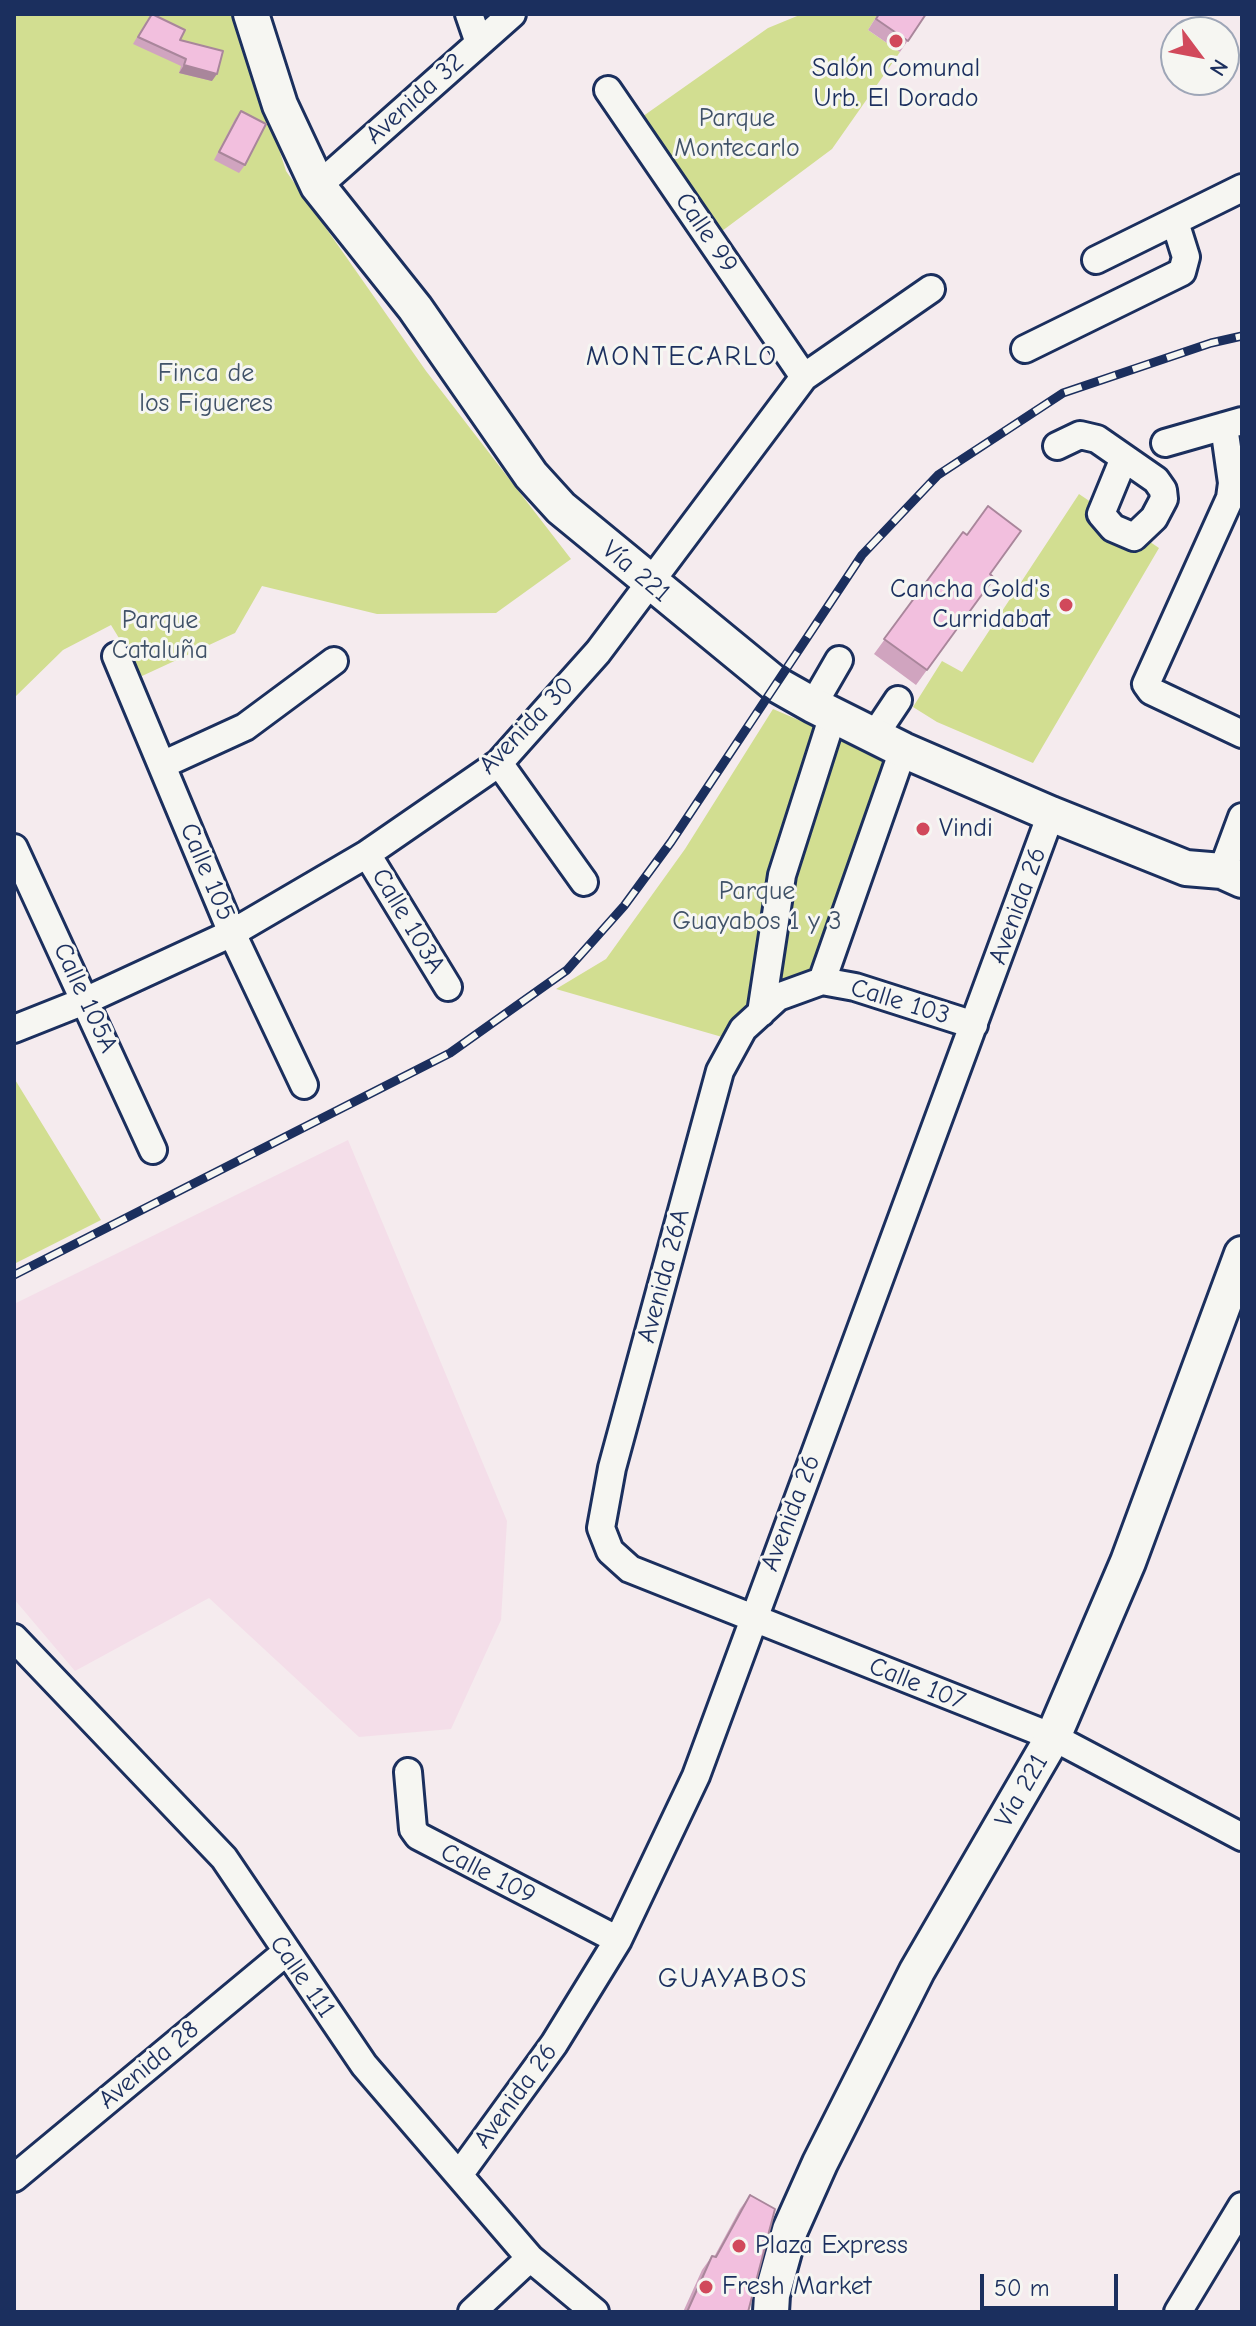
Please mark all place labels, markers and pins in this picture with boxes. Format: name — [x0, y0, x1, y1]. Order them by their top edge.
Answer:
marker: Salón Comunal Urb. El Dorado — [887, 32, 905, 50]
place label: Salón Comunal Urb. El Dorado — [812, 53, 980, 114]
place label: Cancha Gold's Curridabat — [890, 574, 1050, 636]
marker: Cancha Gold's Curridabat — [1057, 596, 1075, 614]
place label: Vindi — [939, 813, 993, 845]
marker: Vindi — [914, 820, 932, 838]
place label: Plaza Express — [755, 2230, 908, 2262]
marker: Plaza Express — [730, 2237, 748, 2255]
place label: Fresh Market — [722, 2271, 871, 2303]
marker: Fresh Market — [697, 2278, 715, 2296]

